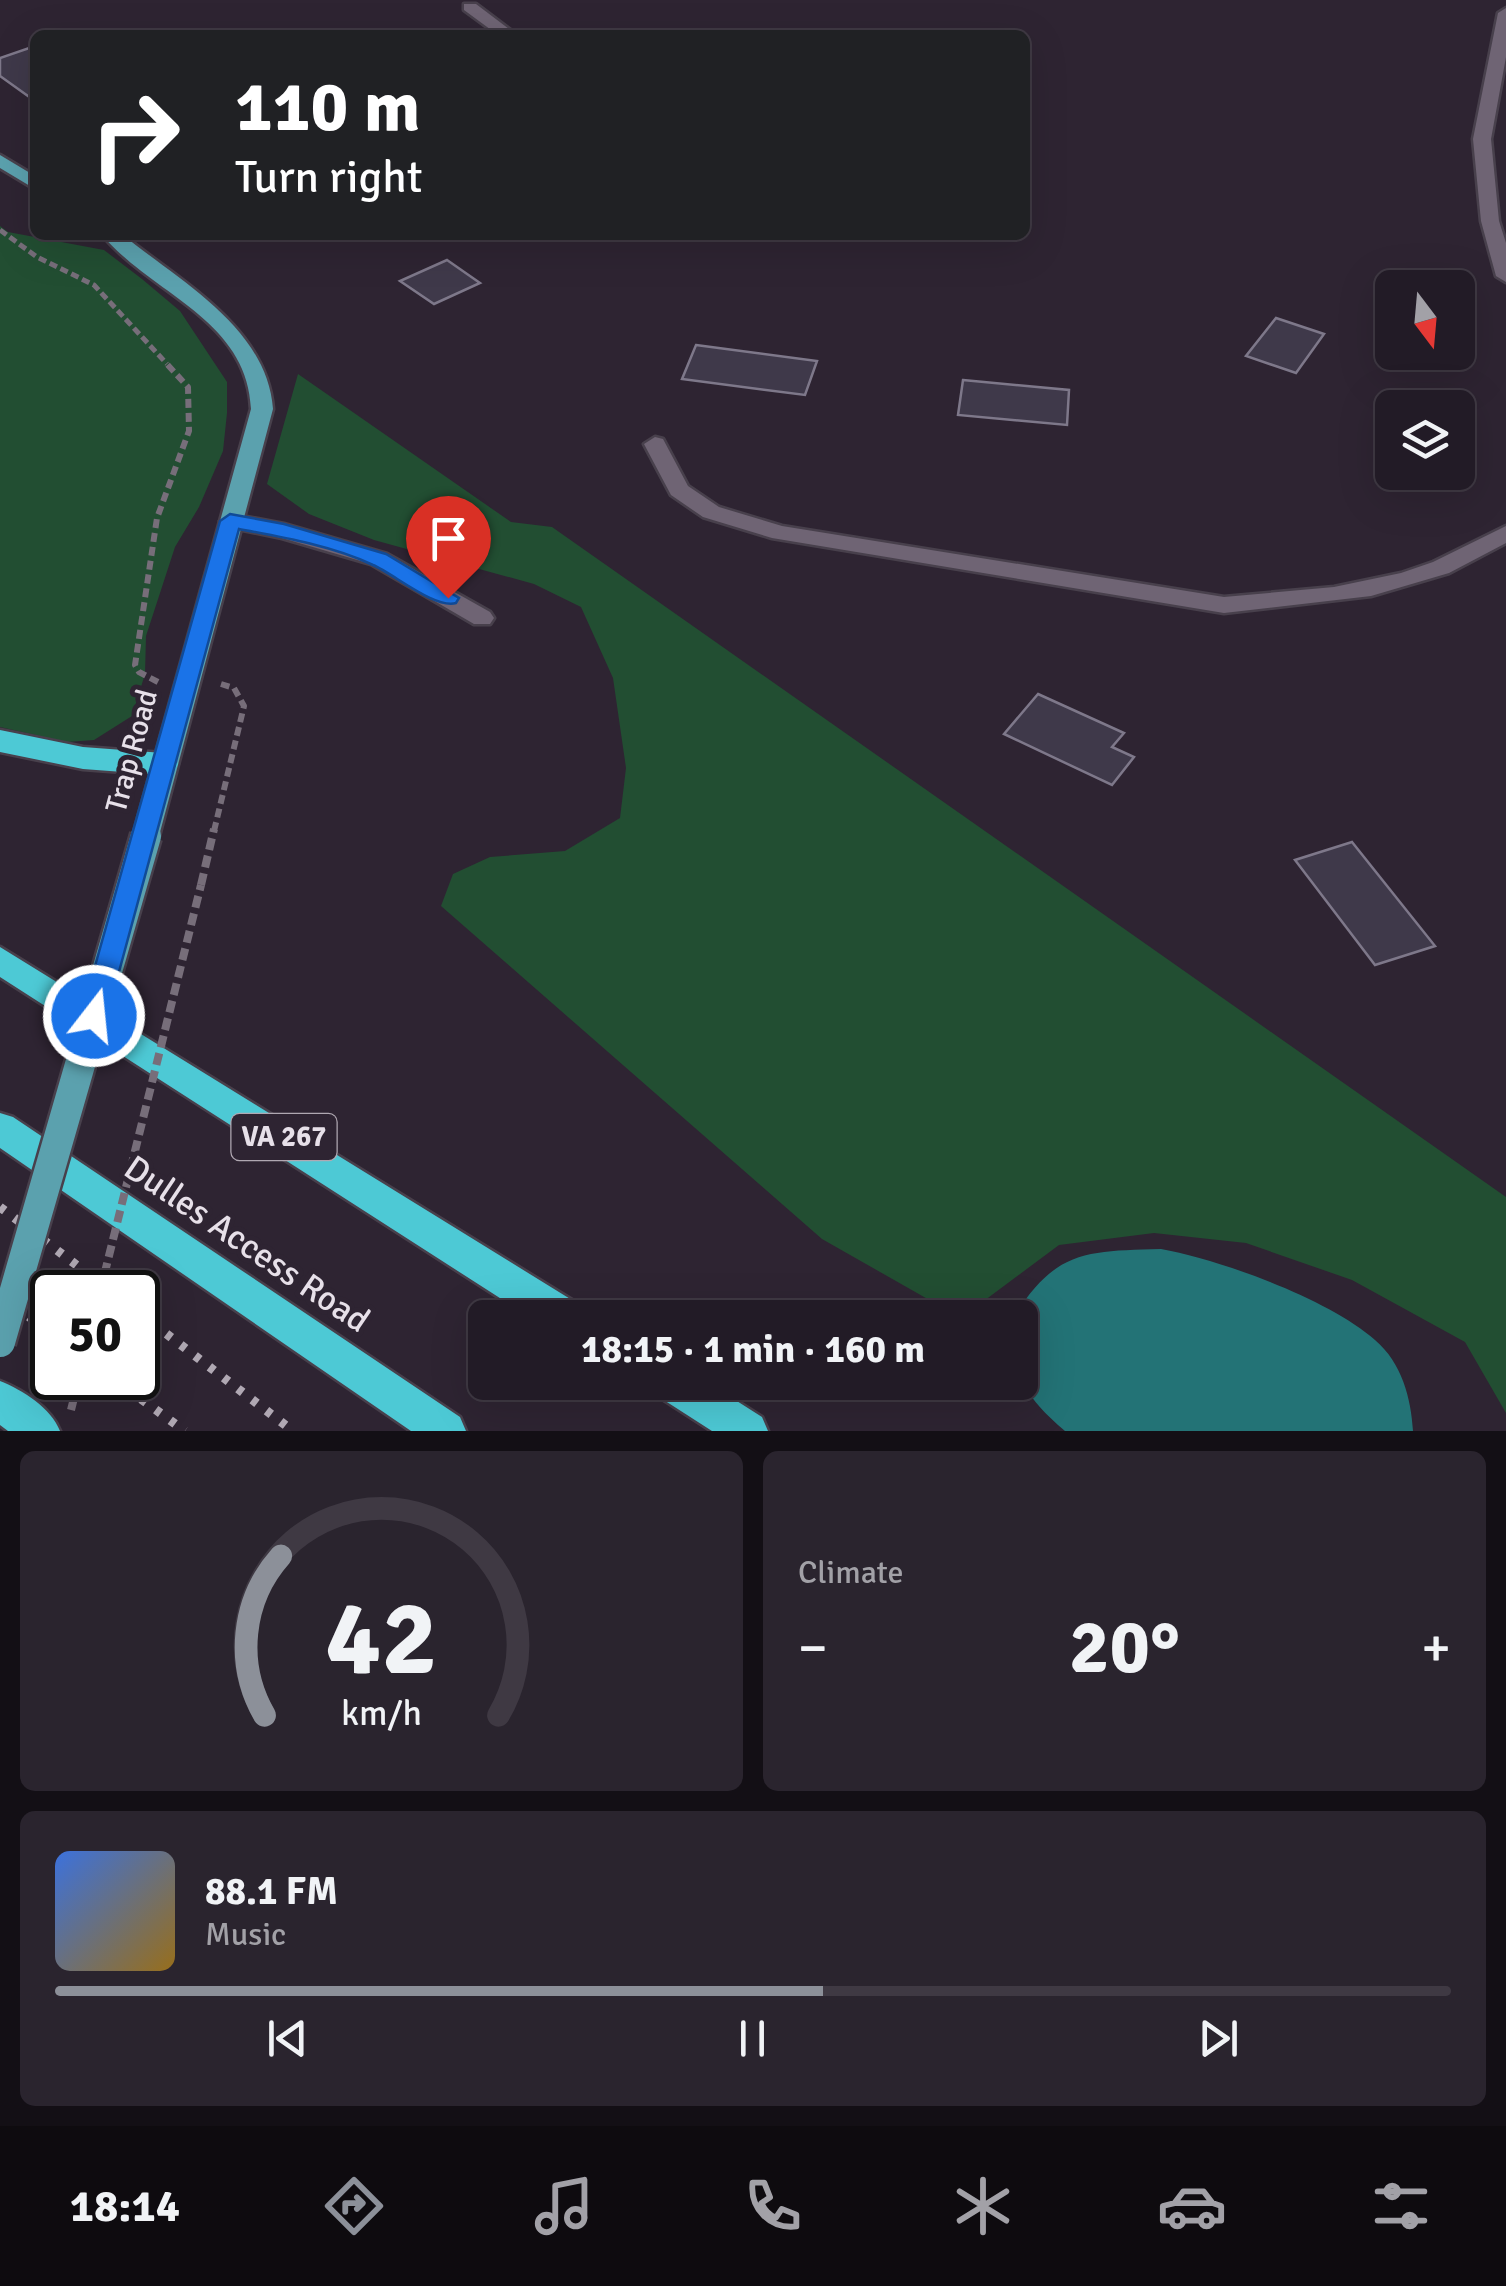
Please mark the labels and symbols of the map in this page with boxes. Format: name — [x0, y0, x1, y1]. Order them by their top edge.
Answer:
north arrow — [1375, 270, 1475, 370]
pin — [406, 496, 491, 599]
street label: Trap Road — [98, 685, 166, 817]
position arrow — [42, 964, 146, 1068]
road number: VA 267 — [232, 1114, 336, 1160]
street label: Dulles Access Road — [116, 1146, 378, 1342]
speed limit sign: 50 — [30, 1270, 160, 1400]

